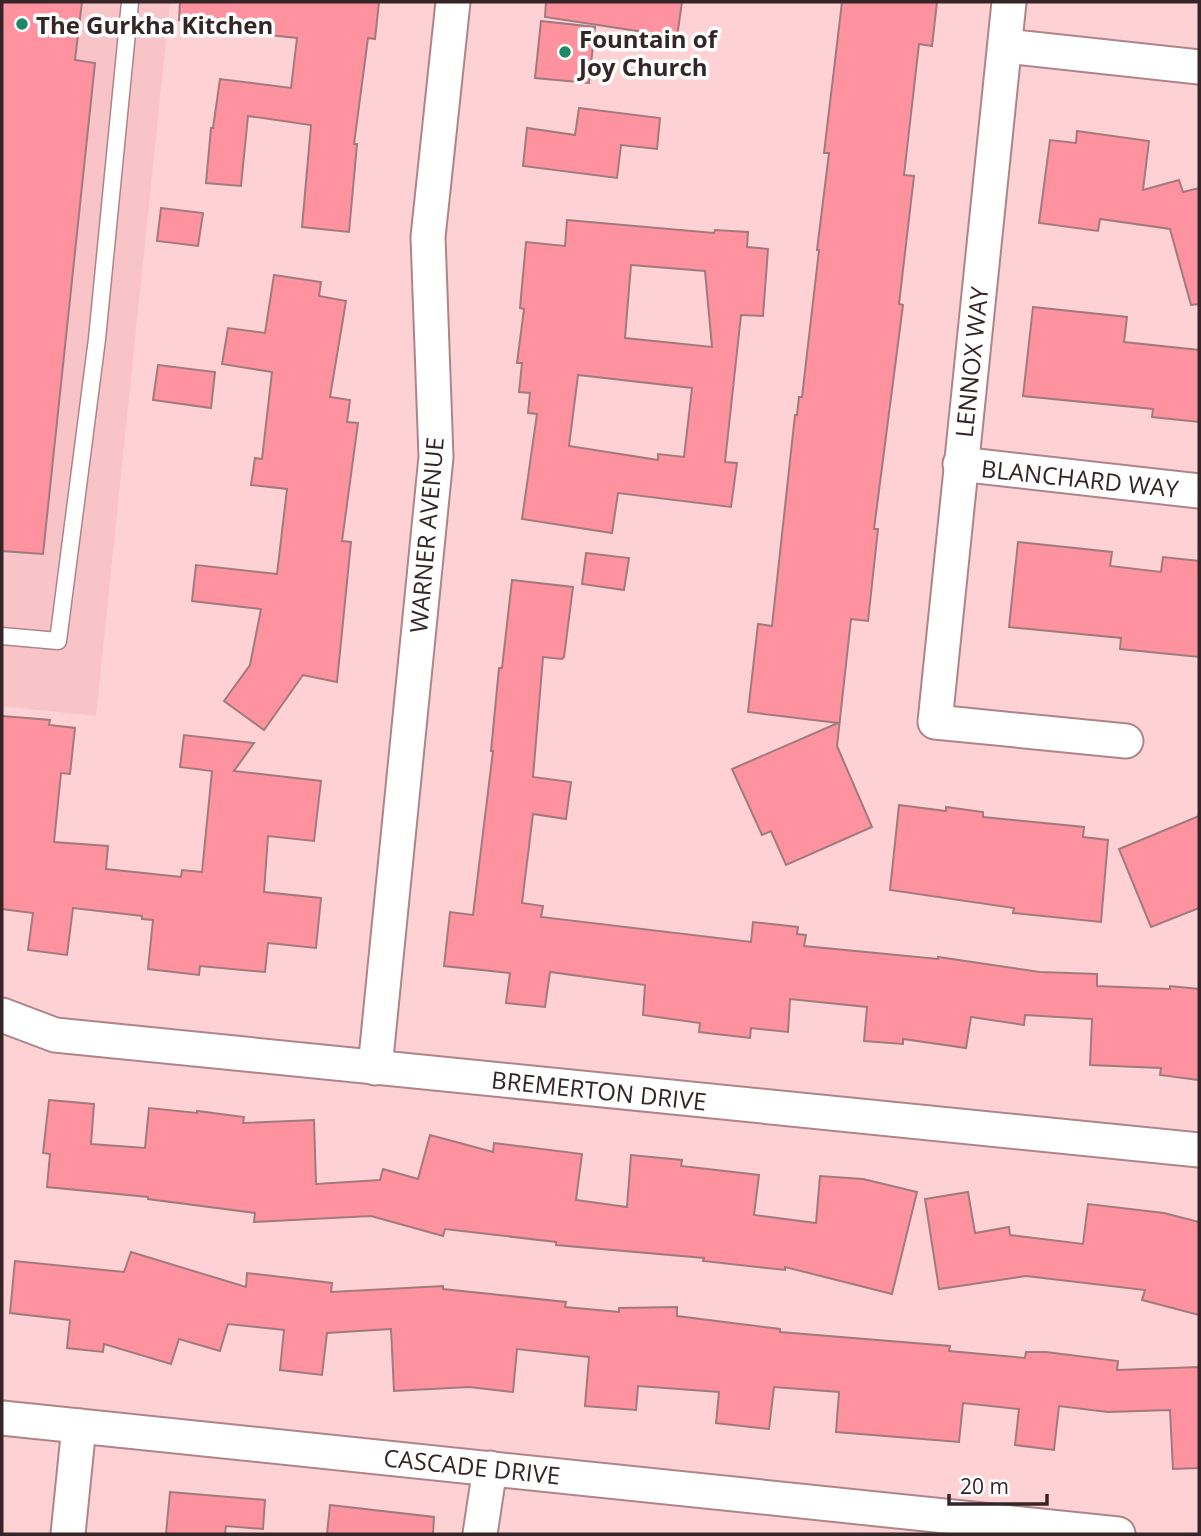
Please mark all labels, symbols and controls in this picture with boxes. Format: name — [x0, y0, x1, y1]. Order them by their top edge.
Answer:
place label: The Gurkha Kitchen — [36, 8, 273, 41]
marker: The Gurkha Kitchen — [14, 16, 30, 32]
place label: Fountain of Joy Church — [577, 22, 719, 83]
marker: Fountain of Joy Church — [557, 44, 573, 60]
street label: LENNOX WAY — [947, 284, 995, 439]
street label: WARNER AVENUE — [401, 436, 451, 634]
street label: BLANCHARD WAY — [980, 451, 1181, 505]
street label: BREMERTON DRIVE — [490, 1062, 708, 1118]
street label: CASCADE DRIVE — [382, 1440, 562, 1492]
scale bar — [949, 1462, 1047, 1506]
text: 20 m — [960, 1472, 1009, 1500]

